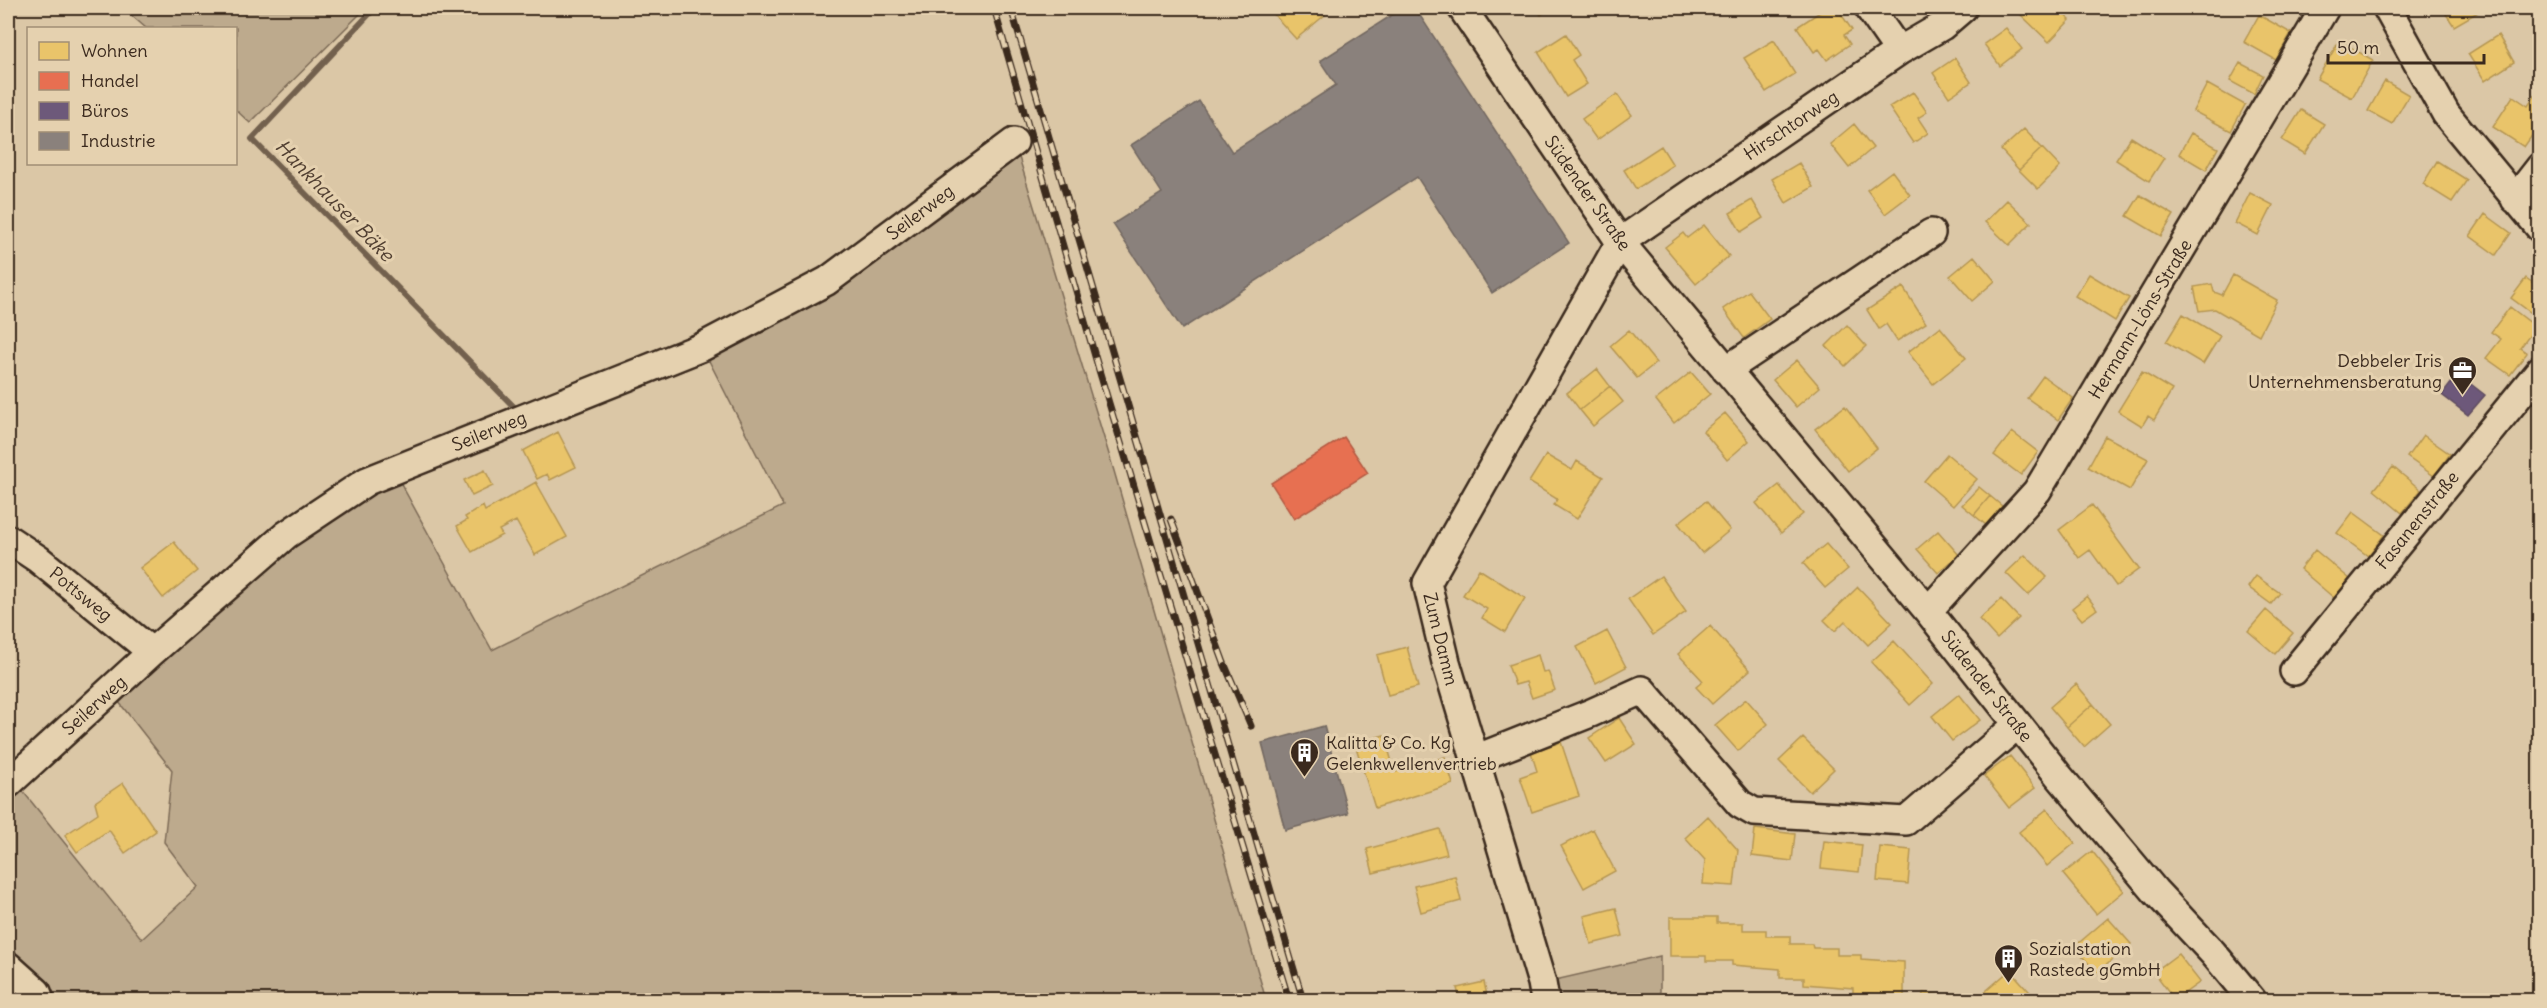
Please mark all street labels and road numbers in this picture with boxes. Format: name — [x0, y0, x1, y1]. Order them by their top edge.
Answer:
street label: Hirschtorweg — [1739, 85, 1843, 165]
street label: Südender Straße — [1540, 131, 1636, 255]
street label: Seilerweg — [882, 179, 958, 245]
street label: Hermann-Löns-Straße — [2083, 235, 2197, 403]
street label: Seilerweg — [448, 406, 530, 456]
street label: Fasanenstraße — [2370, 466, 2464, 574]
street label: Pottsweg — [45, 562, 117, 626]
street label: Zum Damm — [1418, 590, 1464, 688]
street label: Südender Straße — [1936, 626, 2038, 746]
street label: Seilerweg — [57, 670, 131, 740]

